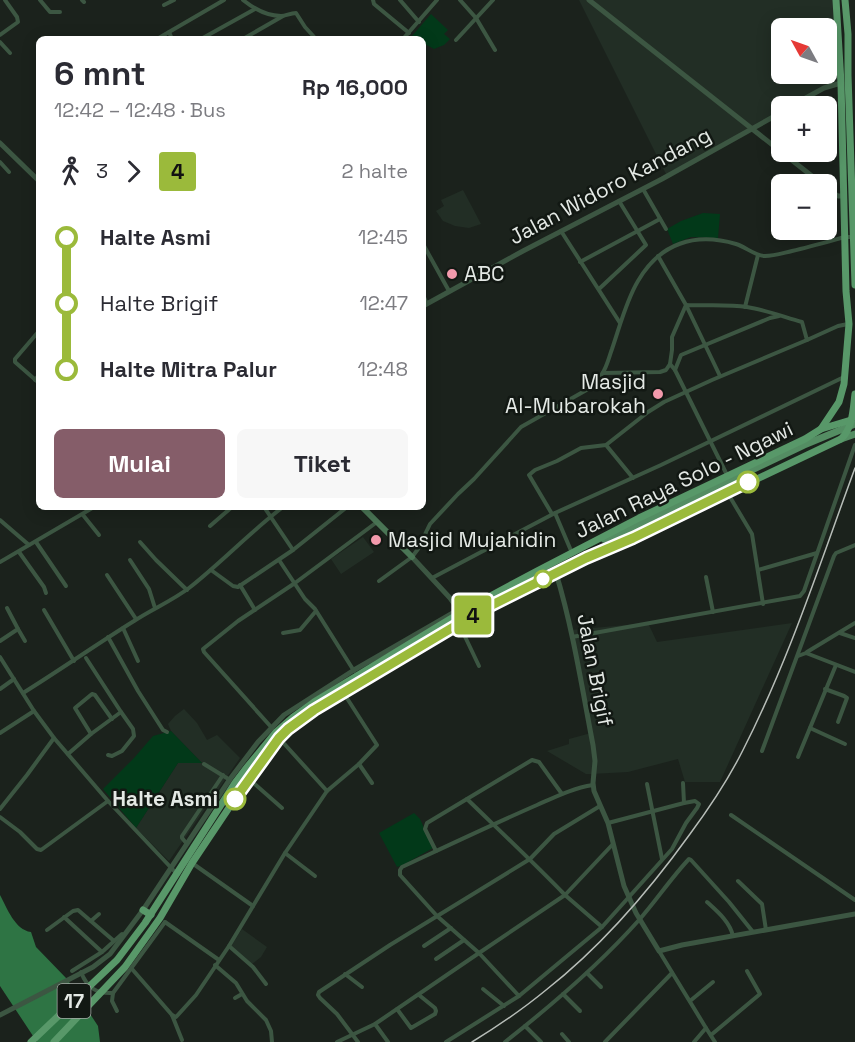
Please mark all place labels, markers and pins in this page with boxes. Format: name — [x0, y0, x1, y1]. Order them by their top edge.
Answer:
place label: ABC — [464, 260, 505, 287]
marker: ABC — [445, 267, 459, 281]
place label: Masjid Al-Mubarokah — [505, 368, 646, 419]
marker: Masjid Al-Mubarokah — [651, 387, 665, 401]
unlabelled marker — [737, 471, 759, 493]
place label: Masjid Mujahidin — [388, 526, 556, 553]
marker: Masjid Mujahidin — [369, 533, 383, 547]
unlabelled marker — [534, 570, 552, 588]
place label: Halte Asmi — [112, 785, 218, 812]
marker: Halte Asmi — [224, 788, 246, 810]

